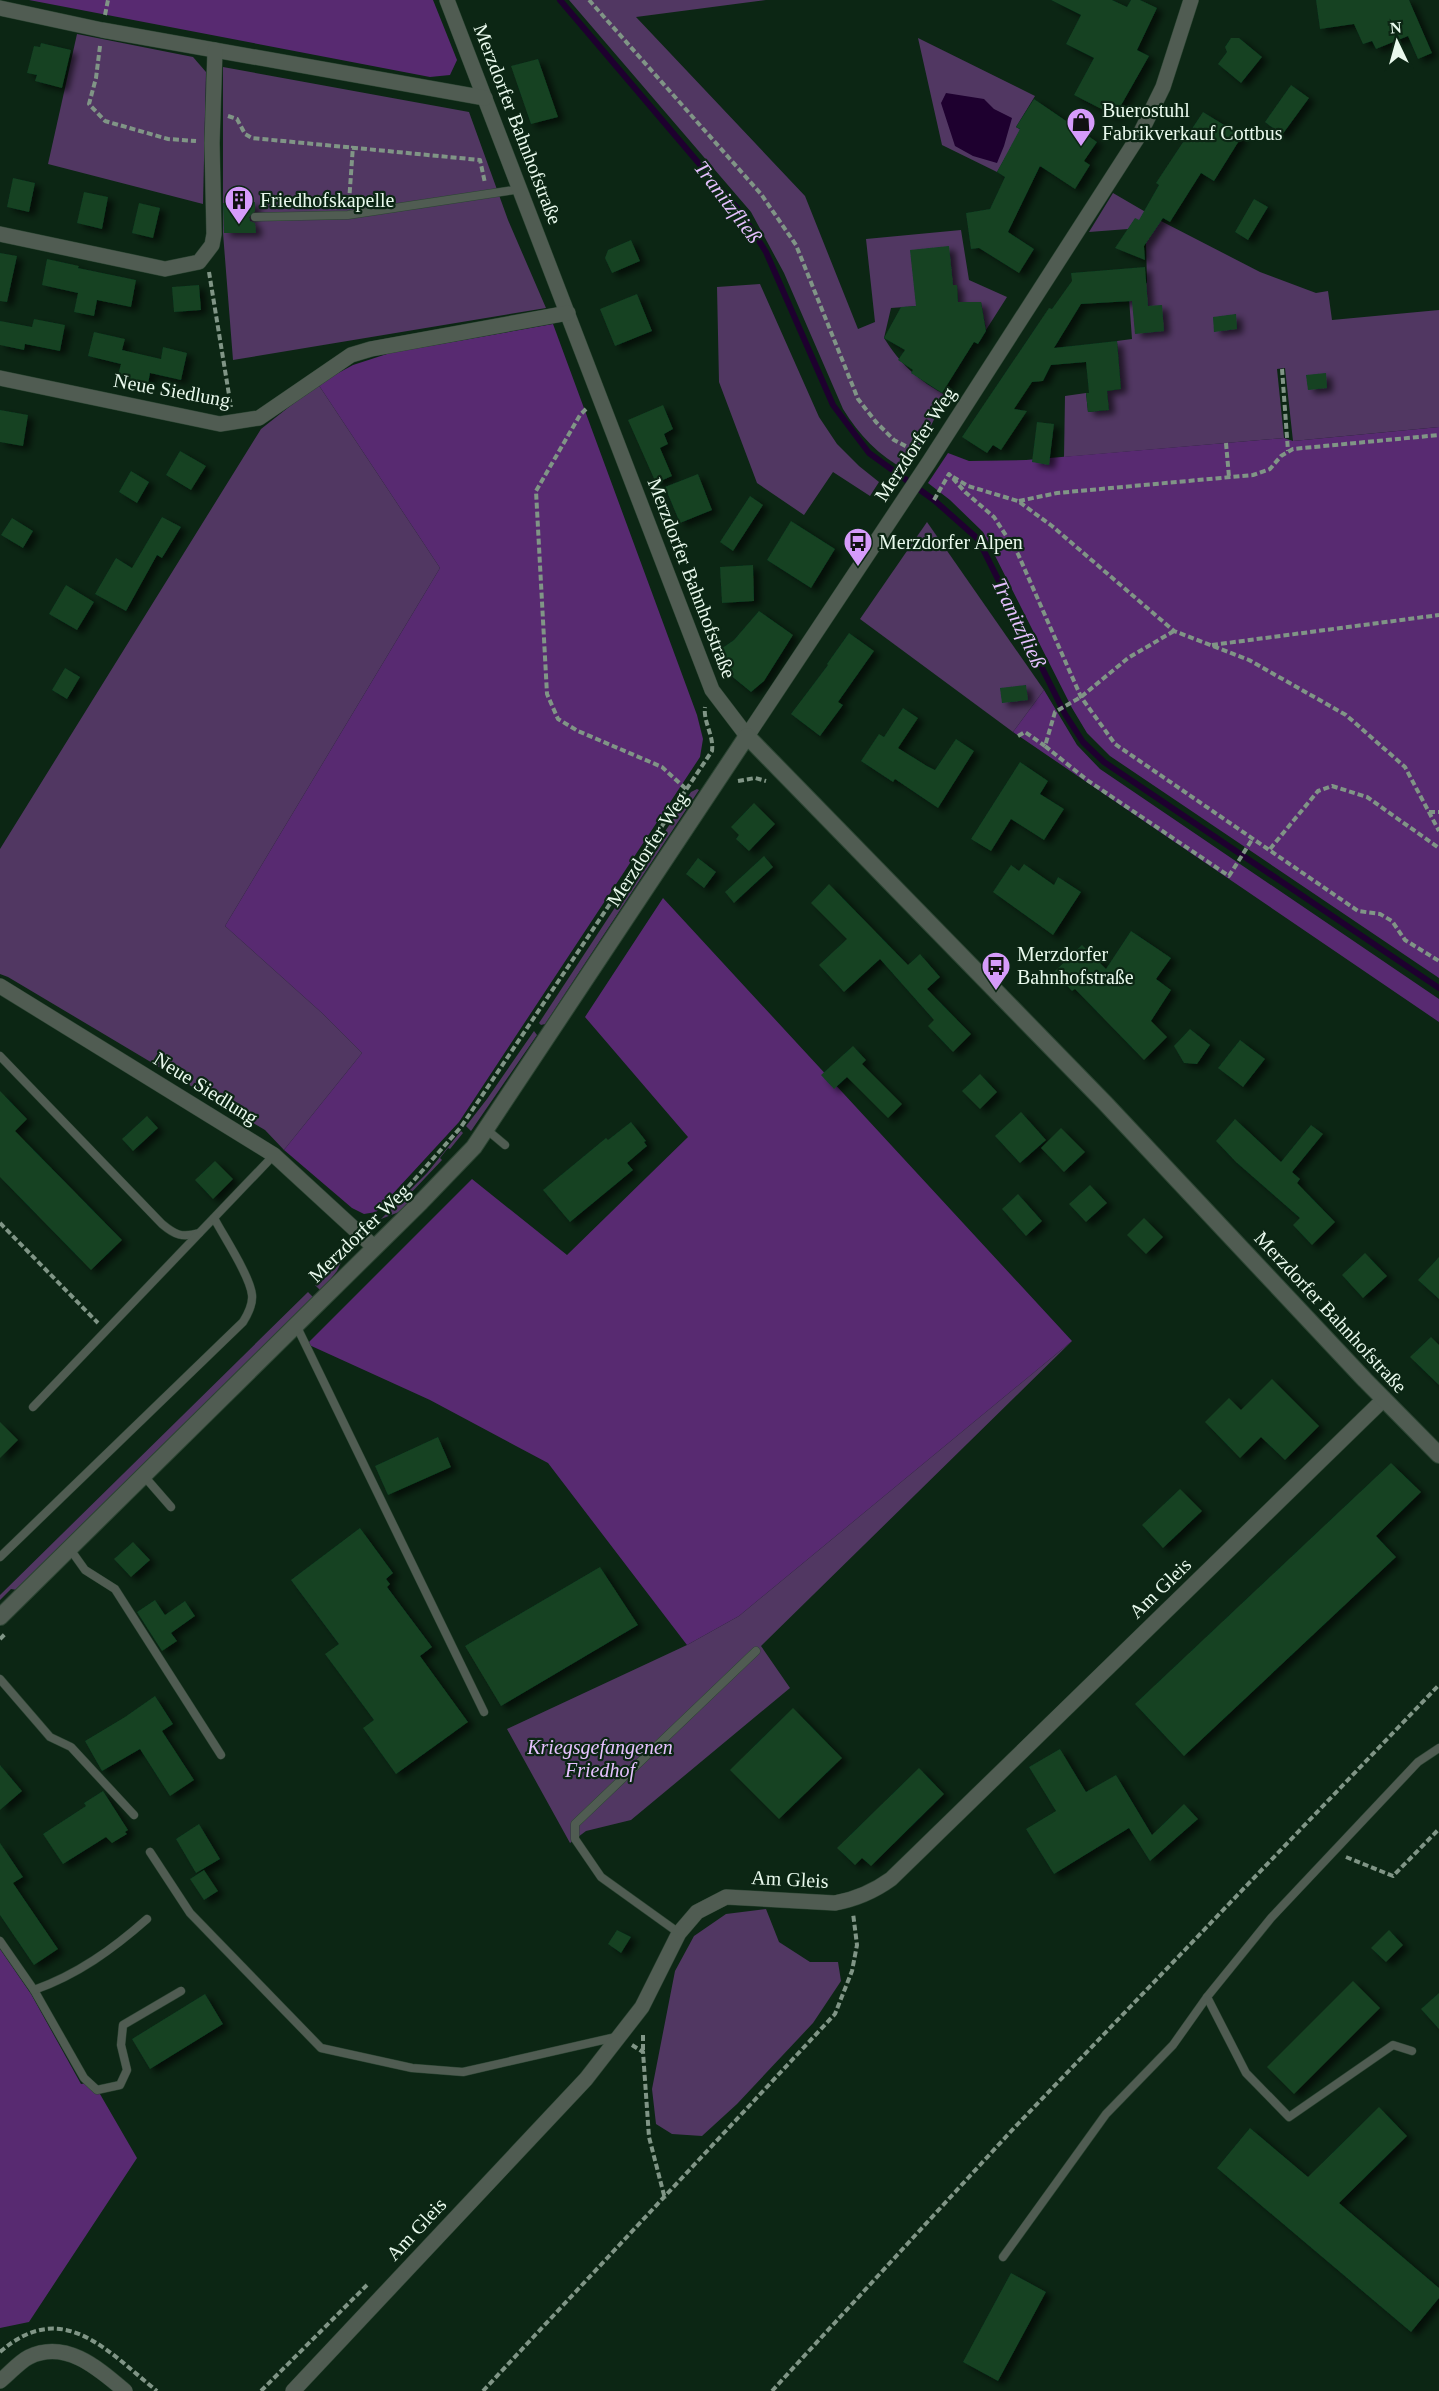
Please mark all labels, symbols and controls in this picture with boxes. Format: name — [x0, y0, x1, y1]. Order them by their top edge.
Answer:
north arrow — [1367, 12, 1427, 72]
text: N — [1389, 19, 1403, 37]
street label: Merzdorfer Bahnhofstraße — [470, 21, 566, 227]
place label: Buerostuhl Fabrikverkauf Cottbus — [1102, 99, 1283, 144]
shop icon: Buerostuhl Fabrikverkauf Cottbus — [1065, 106, 1097, 148]
water label: Tranitzfließ — [689, 156, 767, 248]
building icon: Friedhofskapelle — [223, 184, 255, 226]
place label: Friedhofskapelle — [260, 189, 395, 212]
street label: Neue Siedlung — [112, 369, 232, 412]
street label: Merzdorfer Weg — [870, 383, 961, 506]
street label: Merzdorfer Bahnhofstraße — [644, 475, 740, 681]
bus stop icon: Merzdorfer Alpen — [842, 526, 874, 568]
place label: Merzdorfer Alpen — [879, 531, 1023, 554]
water label: Tranitzfließ — [987, 574, 1051, 672]
street label: Merzdorfer Weg — [602, 788, 693, 911]
place label: Merzdorfer Bahnhofstraße — [1017, 943, 1134, 988]
bus stop icon: Merzdorfer Bahnhofstraße — [980, 950, 1012, 992]
street label: Neue Siedlung — [149, 1047, 262, 1130]
street label: Merzdorfer Weg — [304, 1179, 415, 1287]
street label: Merzdorfer Bahnhofstraße — [1250, 1227, 1412, 1397]
street label: Am Gleis — [1125, 1553, 1196, 1623]
park label: Kriegsgefangenen Friedhof — [526, 1736, 673, 1782]
street label: Am Gleis — [751, 1866, 829, 1892]
street label: Am Gleis — [382, 2193, 451, 2265]

